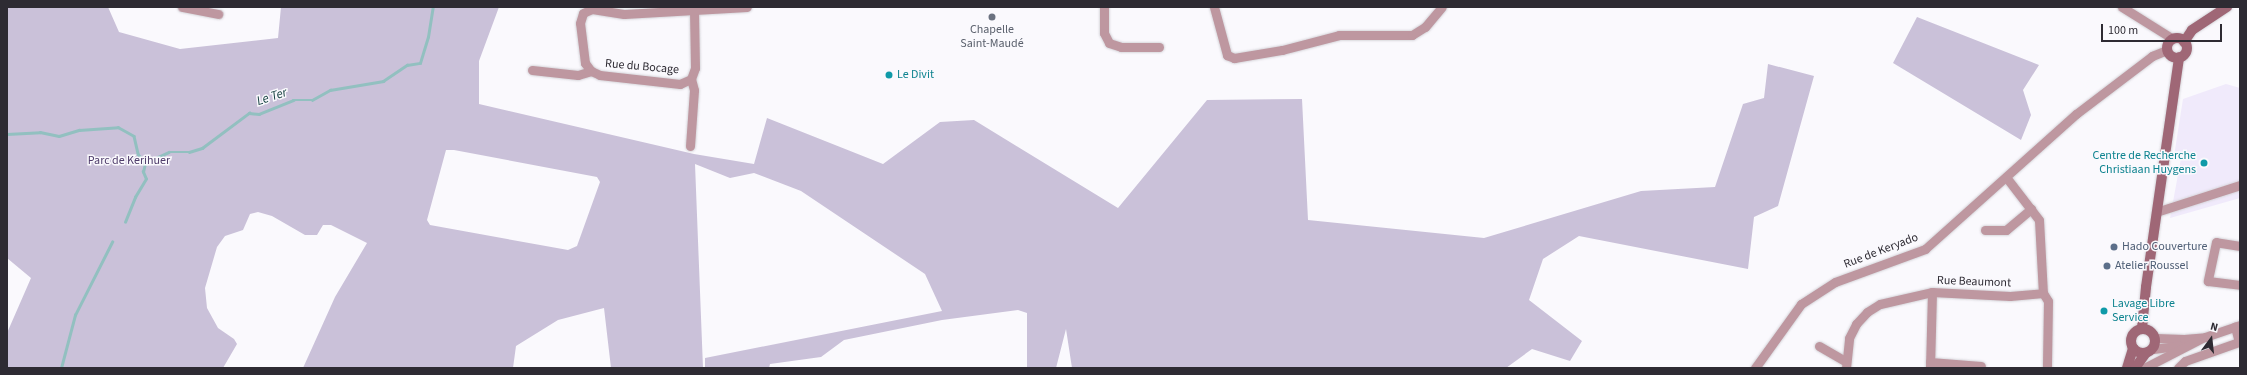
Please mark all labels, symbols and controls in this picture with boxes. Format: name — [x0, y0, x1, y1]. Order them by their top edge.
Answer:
marker: Chapelle Saint-Maudé — [987, 12, 997, 22]
scale bar — [2103, 16, 2224, 42]
text: 100 m — [2108, 22, 2138, 39]
place label: Chapelle Saint-Maudé — [960, 23, 1024, 51]
street label: Rue du Bocage — [604, 57, 680, 77]
place label: Le Divit — [897, 68, 934, 82]
marker: Le Divit — [884, 70, 894, 80]
water label: Le Ter — [255, 85, 289, 109]
place label: Centre de Recherche Christiaan Huygens — [2093, 149, 2196, 177]
park label: Parc de Kerihuer — [88, 154, 170, 168]
marker: Centre de Recherche Christiaan Huygens — [2199, 158, 2209, 168]
street label: Rue de Keryado — [1842, 230, 1920, 272]
place label: Hado Couverture — [2122, 240, 2208, 254]
marker: Hado Couverture — [2109, 242, 2119, 252]
place label: Atelier Roussel — [2115, 259, 2189, 273]
marker: Atelier Roussel — [2102, 261, 2112, 271]
street label: Rue Beaumont — [1937, 274, 2011, 290]
place label: Lavage Libre Service — [2112, 297, 2175, 325]
marker: Lavage Libre Service — [2099, 306, 2109, 316]
north arrow — [2191, 319, 2231, 359]
text: N — [2209, 319, 2220, 335]

